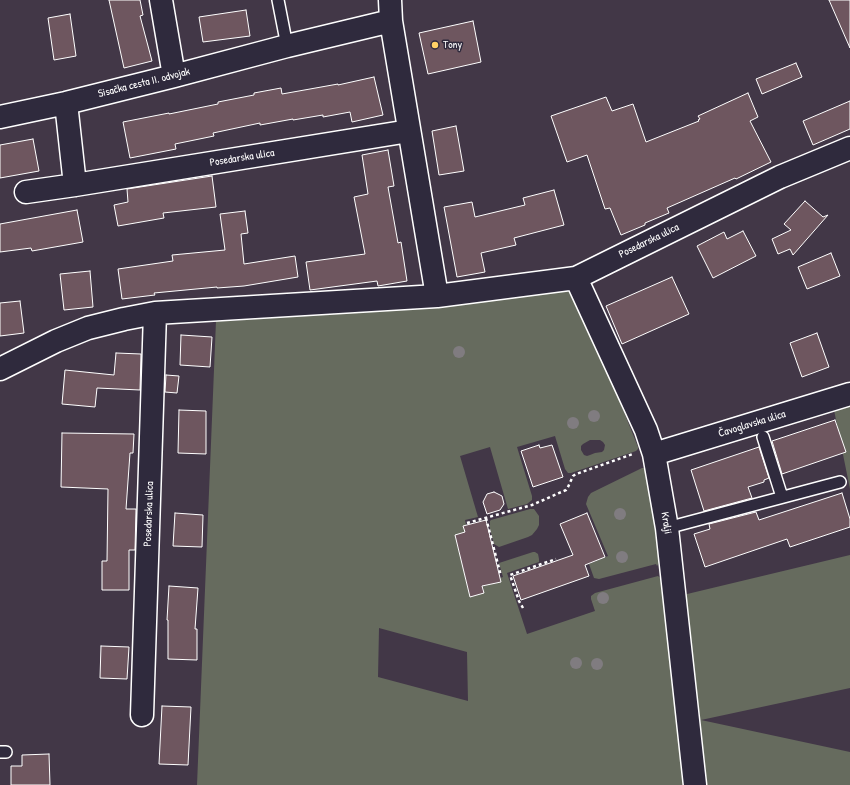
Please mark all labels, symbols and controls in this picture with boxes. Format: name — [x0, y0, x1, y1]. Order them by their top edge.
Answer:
place label: Tony — [443, 38, 462, 52]
marker: Tony — [430, 40, 440, 50]
street label: Sisačka cesta II. odvojak — [97, 65, 191, 101]
street label: Posedarska ulica — [209, 146, 275, 170]
street label: Posedarska ulica — [617, 221, 681, 261]
street label: Čavoglavska ulica — [717, 407, 787, 441]
street label: Posedarska ulica — [141, 481, 157, 547]
street label: Kralji — [658, 511, 674, 535]

